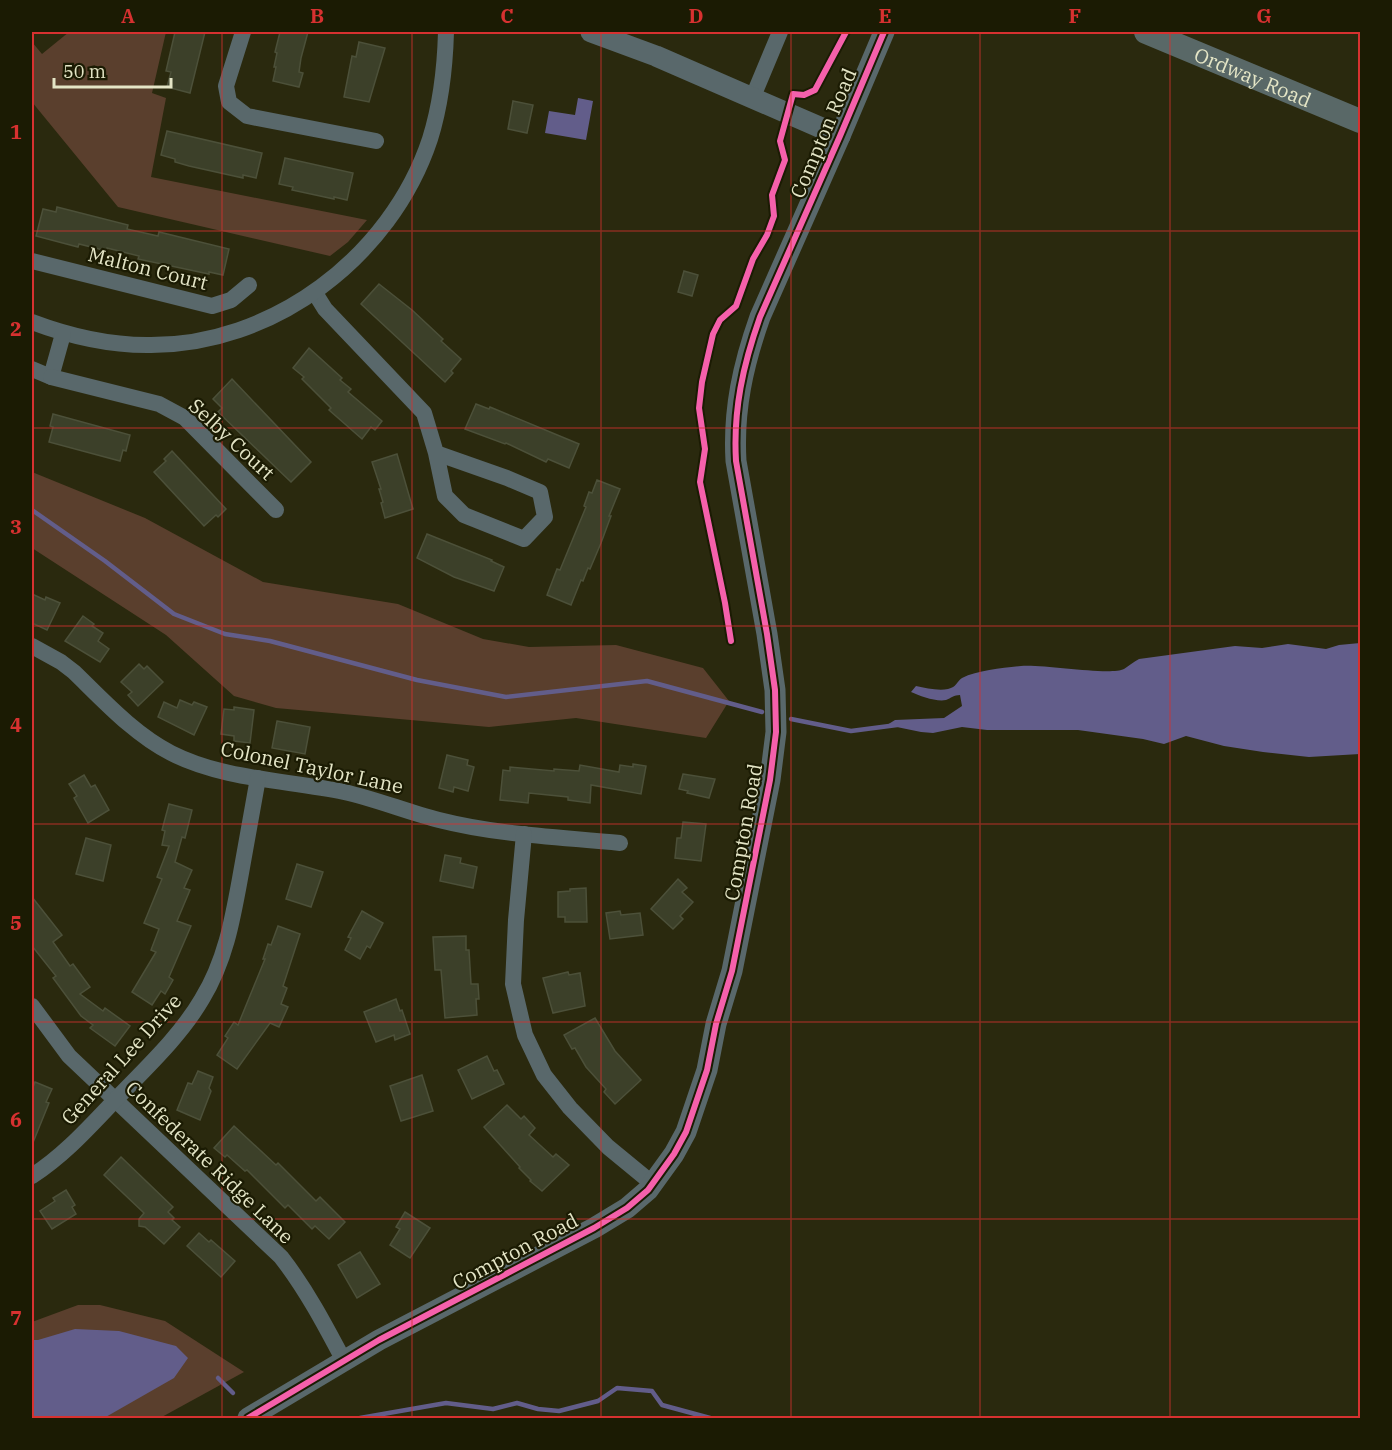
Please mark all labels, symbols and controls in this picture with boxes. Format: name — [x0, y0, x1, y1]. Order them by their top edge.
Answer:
text: A — [121, 2, 135, 29]
text: B — [310, 2, 324, 29]
text: C — [500, 2, 514, 29]
text: D — [688, 2, 704, 29]
text: E — [878, 2, 892, 29]
text: F — [1069, 2, 1081, 29]
text: G — [1256, 2, 1272, 29]
street label: Ordway Road — [1190, 40, 1316, 113]
scale bar — [54, 51, 171, 89]
text: 50 m — [63, 60, 106, 83]
street label: Compton Road — [783, 64, 863, 202]
text: 1 — [10, 118, 22, 145]
street label: Malton Court — [85, 240, 211, 296]
text: 2 — [10, 315, 22, 342]
street label: Selby Court — [183, 392, 281, 486]
text: 3 — [10, 513, 22, 540]
text: 4 — [10, 711, 22, 738]
street label: Colonel Taylor Lane — [218, 734, 406, 800]
street label: Compton Road — [718, 761, 768, 903]
text: 5 — [10, 909, 22, 936]
street label: General Lee Drive — [55, 988, 187, 1130]
street label: Confederate Ridge Lane — [120, 1075, 300, 1249]
text: 6 — [10, 1106, 22, 1133]
street label: Compton Road — [447, 1206, 583, 1296]
text: 7 — [10, 1304, 22, 1331]

